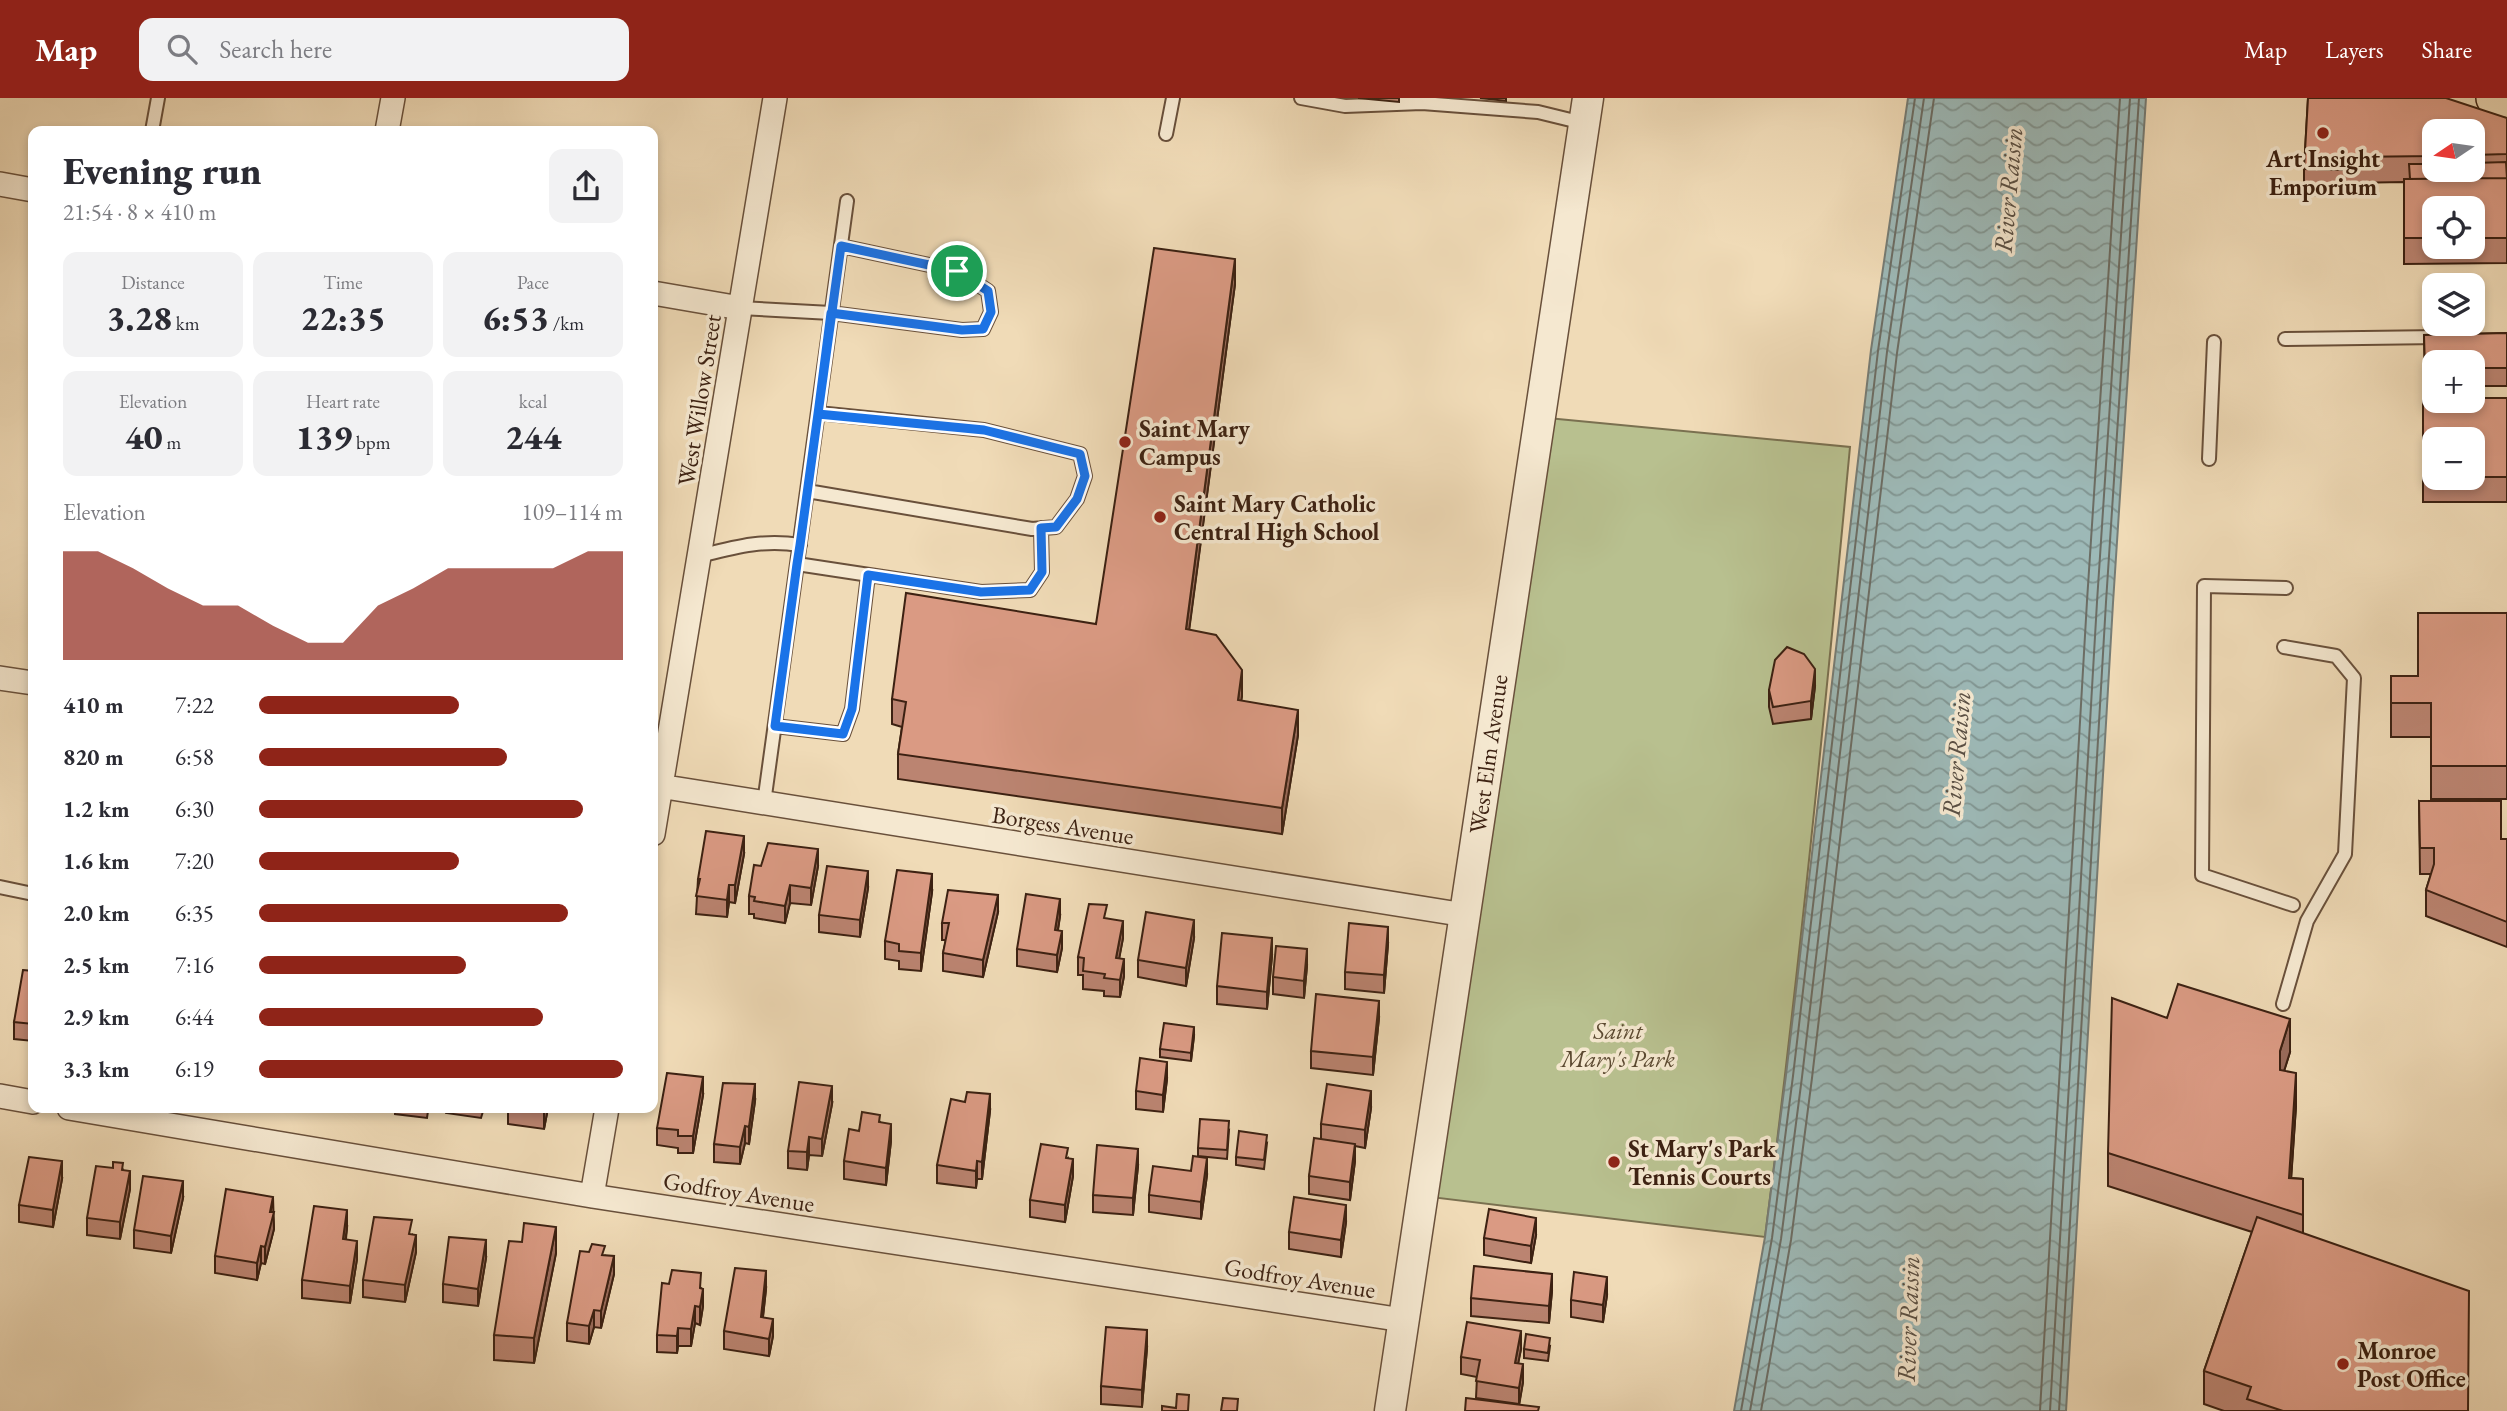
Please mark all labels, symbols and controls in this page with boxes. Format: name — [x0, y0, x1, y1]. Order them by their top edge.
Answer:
search box — [139, 18, 629, 81]
text: Map — [35, 28, 97, 71]
icon: search — [163, 30, 201, 68]
text: Search here — [219, 32, 332, 66]
text: Map — [2244, 34, 2287, 65]
text: Layers — [2325, 34, 2384, 65]
text: Share — [2422, 34, 2472, 65]
north arrow — [2422, 119, 2485, 182]
map controls — [2422, 119, 2485, 490]
marker: Art Insight Emporium — [2315, 125, 2331, 141]
water label: River Raisin — [1986, 126, 2030, 254]
place label: Art Insight Emporium — [2265, 143, 2380, 202]
text: Evening run — [63, 146, 261, 195]
button: share — [549, 149, 623, 223]
button: locate — [2422, 196, 2485, 259]
text: 21:54 · 8 × 410 m — [63, 197, 216, 227]
pin — [927, 241, 987, 301]
icon: arrive — [938, 252, 976, 290]
text: Distance — [121, 270, 185, 295]
text: Time — [323, 270, 363, 295]
text: Pace — [517, 270, 549, 295]
button: layers — [2422, 273, 2485, 336]
text: 3.28 — [107, 295, 172, 340]
text: 22:35 — [300, 295, 386, 340]
text: 6:53 — [482, 295, 549, 340]
text: km — [172, 311, 200, 336]
text: /km — [549, 311, 584, 336]
street label: West Willow Street — [670, 311, 728, 488]
button: + — [2422, 350, 2485, 413]
text: Elevation — [119, 389, 187, 414]
text: Heart rate — [306, 389, 380, 414]
text: kcal — [519, 389, 547, 414]
place label: Saint Mary Campus — [1139, 413, 1250, 472]
text: 40 — [125, 414, 163, 459]
text: 139 — [296, 414, 352, 459]
text: 244 — [505, 414, 561, 459]
button: − — [2422, 427, 2485, 490]
text: m — [163, 430, 181, 455]
text: bpm — [352, 430, 390, 455]
marker: Saint Mary Campus — [1117, 434, 1133, 450]
place label: Saint Mary Catholic Central High School — [1174, 488, 1380, 548]
text: Elevation — [63, 497, 146, 527]
text: 109–114 m — [522, 497, 623, 527]
marker: Saint Mary Catholic Central High School — [1152, 509, 1168, 525]
street label: West Elm Avenue — [1461, 672, 1515, 836]
text: 410 m — [63, 690, 124, 720]
text: 7:22 — [175, 690, 214, 720]
water label: River Raisin — [1934, 690, 1978, 818]
text: 820 m — [63, 742, 124, 772]
text: 6:58 — [175, 742, 214, 772]
text: 1.2 km — [63, 794, 130, 824]
text: 6:30 — [175, 794, 214, 824]
street label: Borgess Avenue — [990, 799, 1136, 851]
text: 1.6 km — [63, 846, 130, 876]
text: 7:20 — [175, 846, 214, 876]
text: 2.0 km — [63, 898, 130, 928]
text: 6:35 — [175, 898, 214, 928]
text: 2.5 km — [63, 950, 130, 980]
text: 7:16 — [175, 950, 214, 980]
text: 2.9 km — [63, 1002, 130, 1032]
text: 6:44 — [175, 1002, 214, 1032]
park label: Saint Mary's Park — [1559, 1015, 1675, 1074]
text: 3.3 km — [63, 1054, 130, 1084]
text: 6:19 — [175, 1054, 214, 1084]
place label: St Mary's Park Tennis Courts — [1628, 1133, 1776, 1192]
marker: St Mary's Park Tennis Courts — [1606, 1154, 1622, 1170]
street label: Godfroy Avenue — [661, 1165, 817, 1219]
street label: Godfroy Avenue — [1222, 1251, 1378, 1305]
water label: River Raisin — [1889, 1255, 1927, 1383]
place label: Monroe Post Office — [2357, 1335, 2466, 1394]
marker: Monroe Post Office — [2335, 1356, 2351, 1372]

